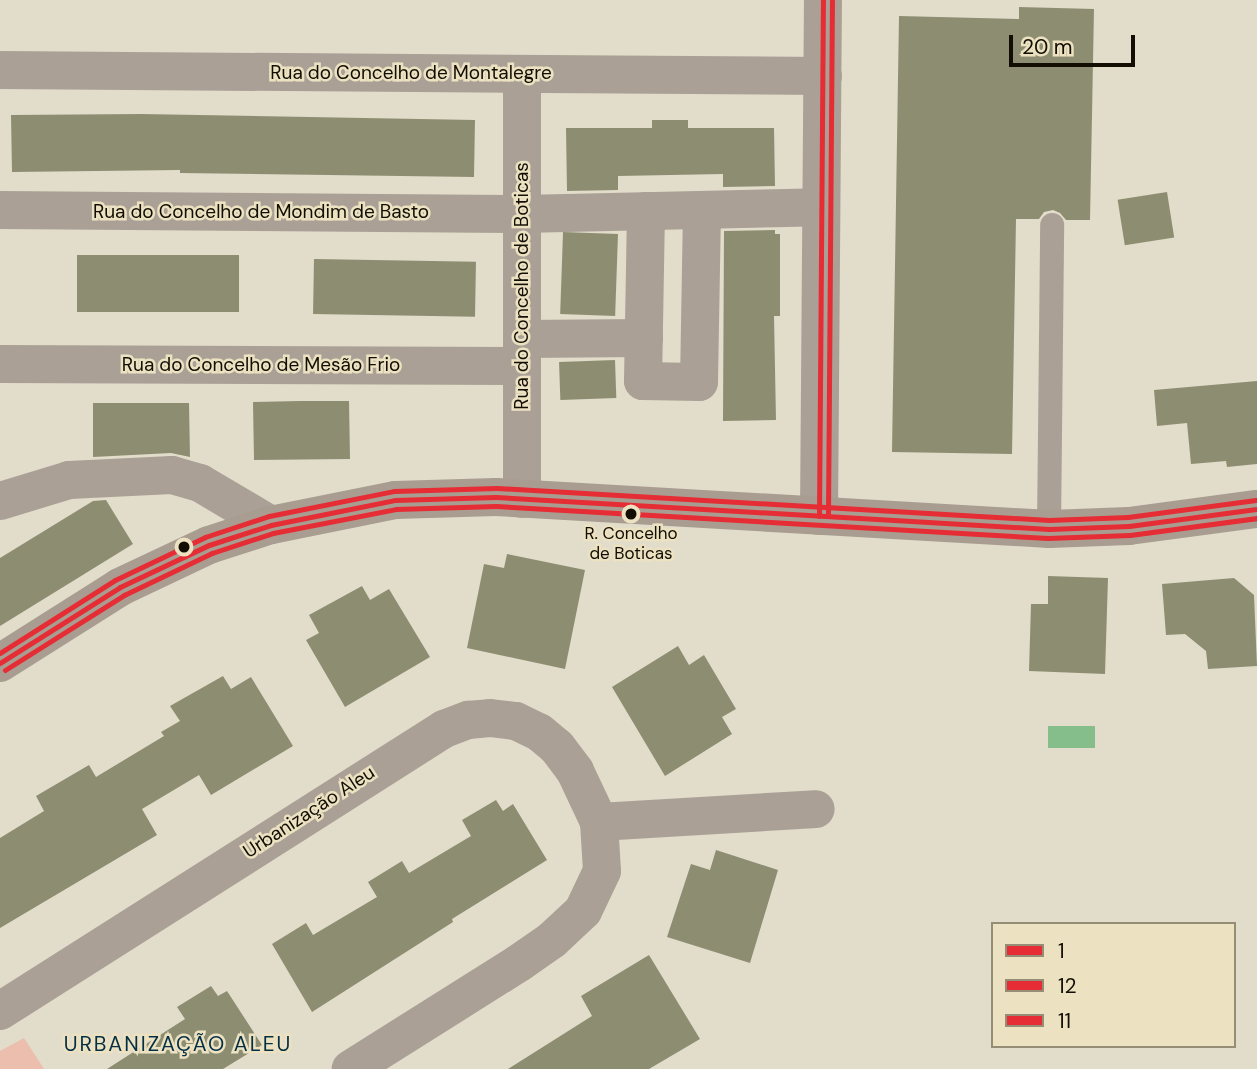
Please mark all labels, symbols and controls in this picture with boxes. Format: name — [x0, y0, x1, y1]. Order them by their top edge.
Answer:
scale bar — [1012, 21, 1138, 65]
text: 20 m — [1022, 33, 1073, 61]
street label: Rua do Concelho de Montalegre — [270, 62, 552, 84]
street label: Rua do Concelho de Boticas — [511, 162, 533, 410]
street label: Rua do Concelho de Mondim de Basto — [93, 201, 429, 223]
street label: Rua do Concelho de Mesão Frio — [122, 354, 400, 376]
marker: R. Concelho de Boticas — [624, 507, 638, 521]
place label: R. Concelho de Boticas — [584, 524, 678, 564]
unlabelled marker — [177, 540, 191, 554]
street label: Urbanização Aleu — [239, 761, 379, 863]
legend — [991, 922, 1236, 1048]
text: 1 — [1058, 937, 1065, 965]
text: 12 — [1058, 972, 1077, 1000]
text: 11 — [1058, 1007, 1071, 1035]
district label: URBANIZAÇÃO ALEU — [66, 1031, 290, 1057]

